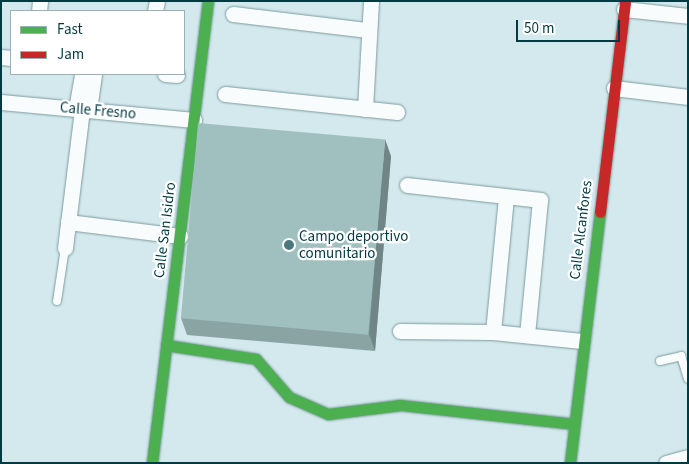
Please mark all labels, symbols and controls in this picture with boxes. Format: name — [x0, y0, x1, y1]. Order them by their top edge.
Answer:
legend — [10, 10, 185, 75]
scale bar — [519, 10, 623, 42]
text: 50 m — [524, 18, 554, 39]
text: Fast — [57, 19, 83, 40]
text: Jam — [57, 44, 84, 65]
street label: Calle Fresno — [59, 99, 137, 123]
street label: Calle Alcanfores — [566, 179, 596, 281]
street label: Calle San Isidro — [150, 181, 180, 279]
place label: Campo deportivo comunitario — [299, 227, 408, 262]
marker: Campo deportivo comunitario — [283, 239, 295, 251]

